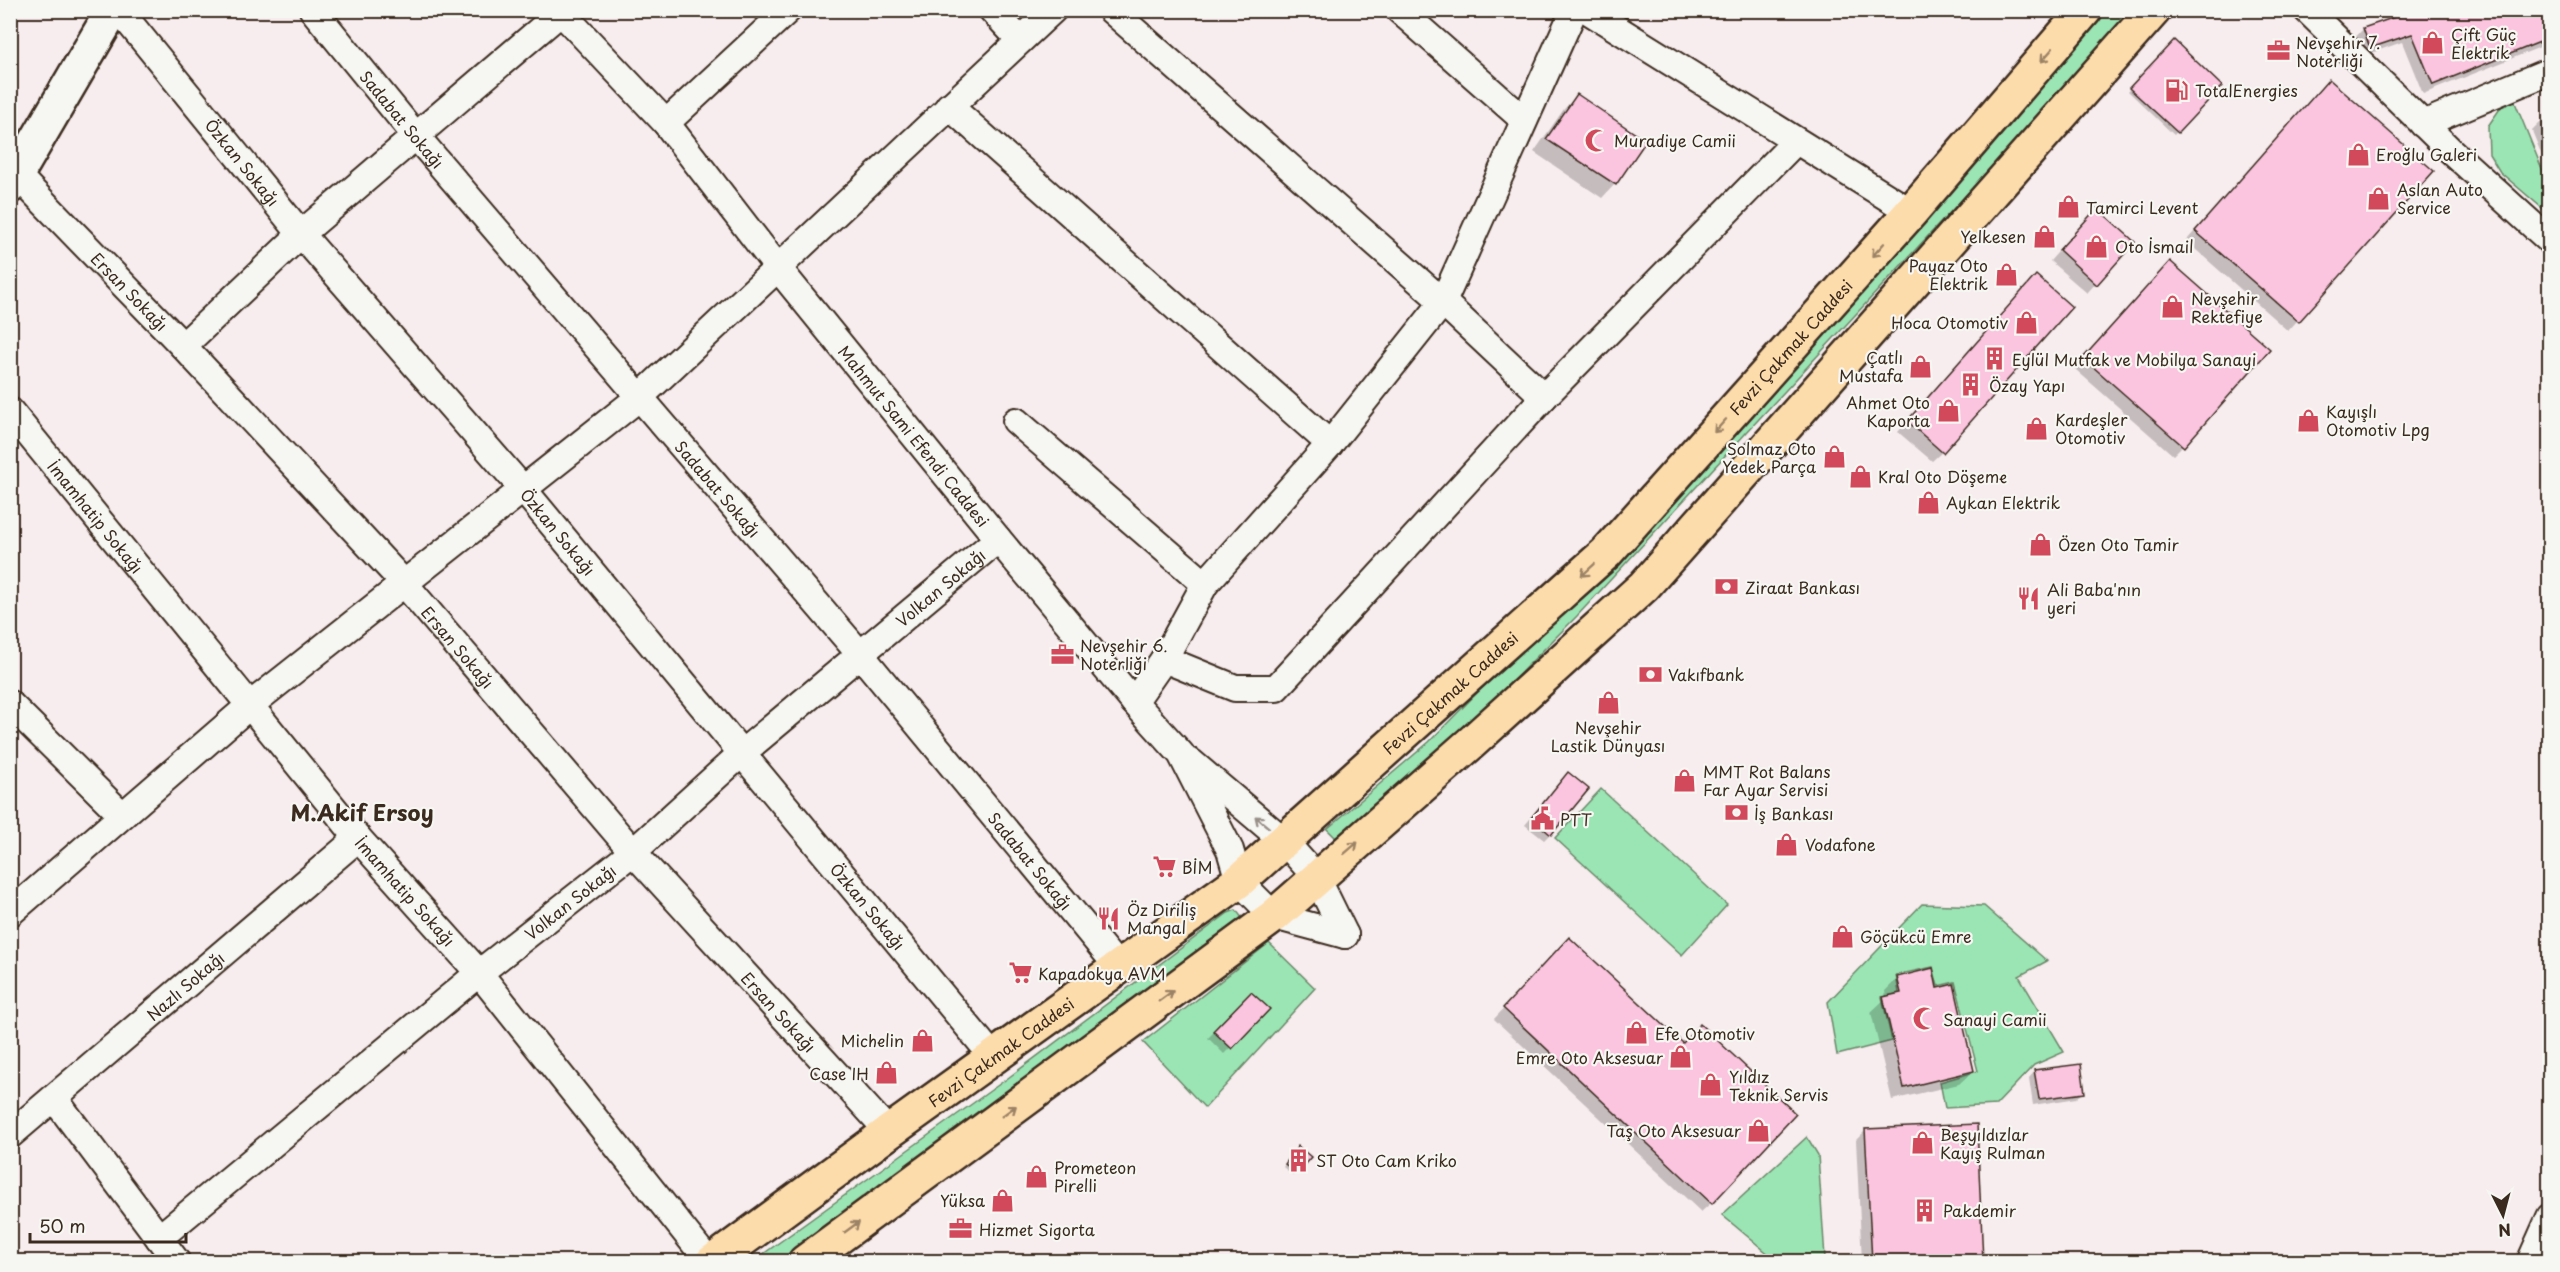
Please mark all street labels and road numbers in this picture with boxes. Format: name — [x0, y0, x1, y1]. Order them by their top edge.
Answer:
street label: Sadabat Sokağı — [355, 65, 450, 173]
street label: Özkan Sokağı — [200, 113, 285, 211]
street label: Ersan Sokağı — [86, 247, 174, 336]
street label: Fevzi Çakmak Caddesi — [1723, 274, 1857, 420]
street label: Mahmut Sami Efendi Caddesi — [833, 340, 995, 532]
street label: Sadabat Sokağı — [670, 435, 767, 542]
street label: İmamhatip Sokağı — [42, 455, 149, 578]
street label: Özkan Sokağı — [515, 483, 601, 580]
street label: Volkan Sokağı — [890, 543, 990, 632]
street label: Ersan Sokağı — [416, 600, 500, 693]
street label: Fevzi Çakmak Caddesi — [1377, 625, 1523, 760]
street label: Sadabat Sokağı — [983, 807, 1078, 915]
street label: İmamhatip Sokağı — [350, 831, 461, 951]
street label: Özkan Sokağı — [825, 857, 911, 955]
street label: Volkan Sokağı — [519, 858, 620, 945]
street label: Nazlı Sokağı — [141, 946, 229, 1026]
street label: Ersan Sokağı — [736, 966, 822, 1057]
street label: Fevzi Çakmak Caddesi — [923, 991, 1079, 1113]

